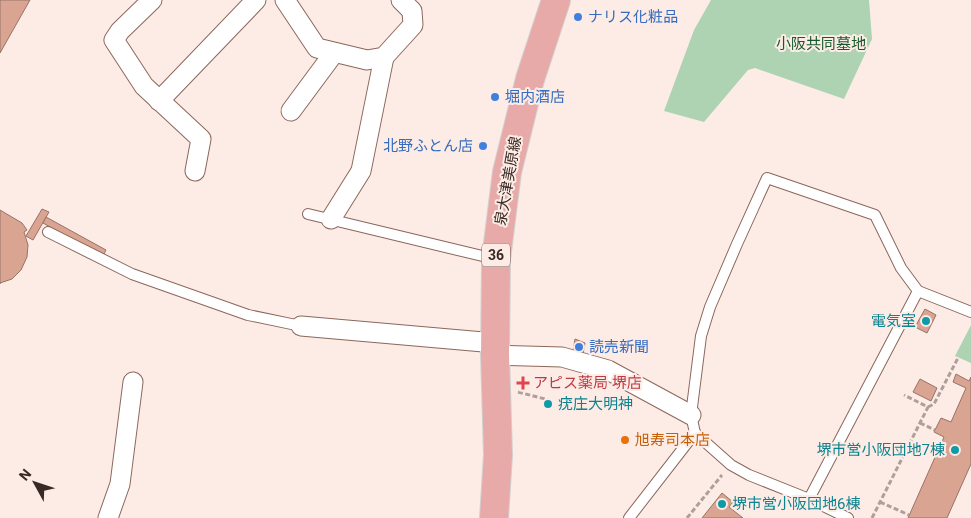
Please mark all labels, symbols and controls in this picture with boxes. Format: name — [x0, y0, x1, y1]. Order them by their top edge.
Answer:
place label: ナリス化粧品 — [588, 8, 678, 26]
marker: ナリス化粧品 — [572, 11, 584, 23]
park label: 小阪共同墓地 — [776, 35, 866, 53]
place label: 堀内酒店 — [505, 88, 565, 106]
marker: 堀内酒店 — [489, 91, 501, 103]
street label: 泉大津美原線 — [491, 135, 525, 227]
place label: 北野ふとん店 — [383, 137, 473, 155]
marker: 北野ふとん店 — [477, 140, 489, 152]
road number: 36 — [482, 244, 510, 266]
place label: 電気室 — [871, 312, 916, 330]
marker: 電気室 — [920, 315, 932, 327]
place label: 読売新聞 — [589, 338, 649, 356]
marker: 読売新聞 — [573, 341, 585, 353]
place label: アピス薬局 堺店 — [533, 374, 642, 392]
marker: アピス薬局 堺店 — [517, 377, 529, 389]
place label: 疣庄大明神 — [558, 395, 633, 413]
marker: 疣庄大明神 — [542, 398, 554, 410]
place label: 旭寿司本店 — [635, 431, 710, 449]
marker: 旭寿司本店 — [619, 434, 631, 446]
place label: 堺市営小阪団地7棟 — [817, 441, 945, 459]
marker: 堺市営小阪団地7棟 — [949, 444, 961, 456]
north arrow — [10, 458, 60, 508]
text: N — [16, 466, 34, 484]
place label: 堺市営小阪団地6棟 — [732, 495, 860, 513]
marker: 堺市営小阪団地6棟 — [716, 498, 728, 510]

